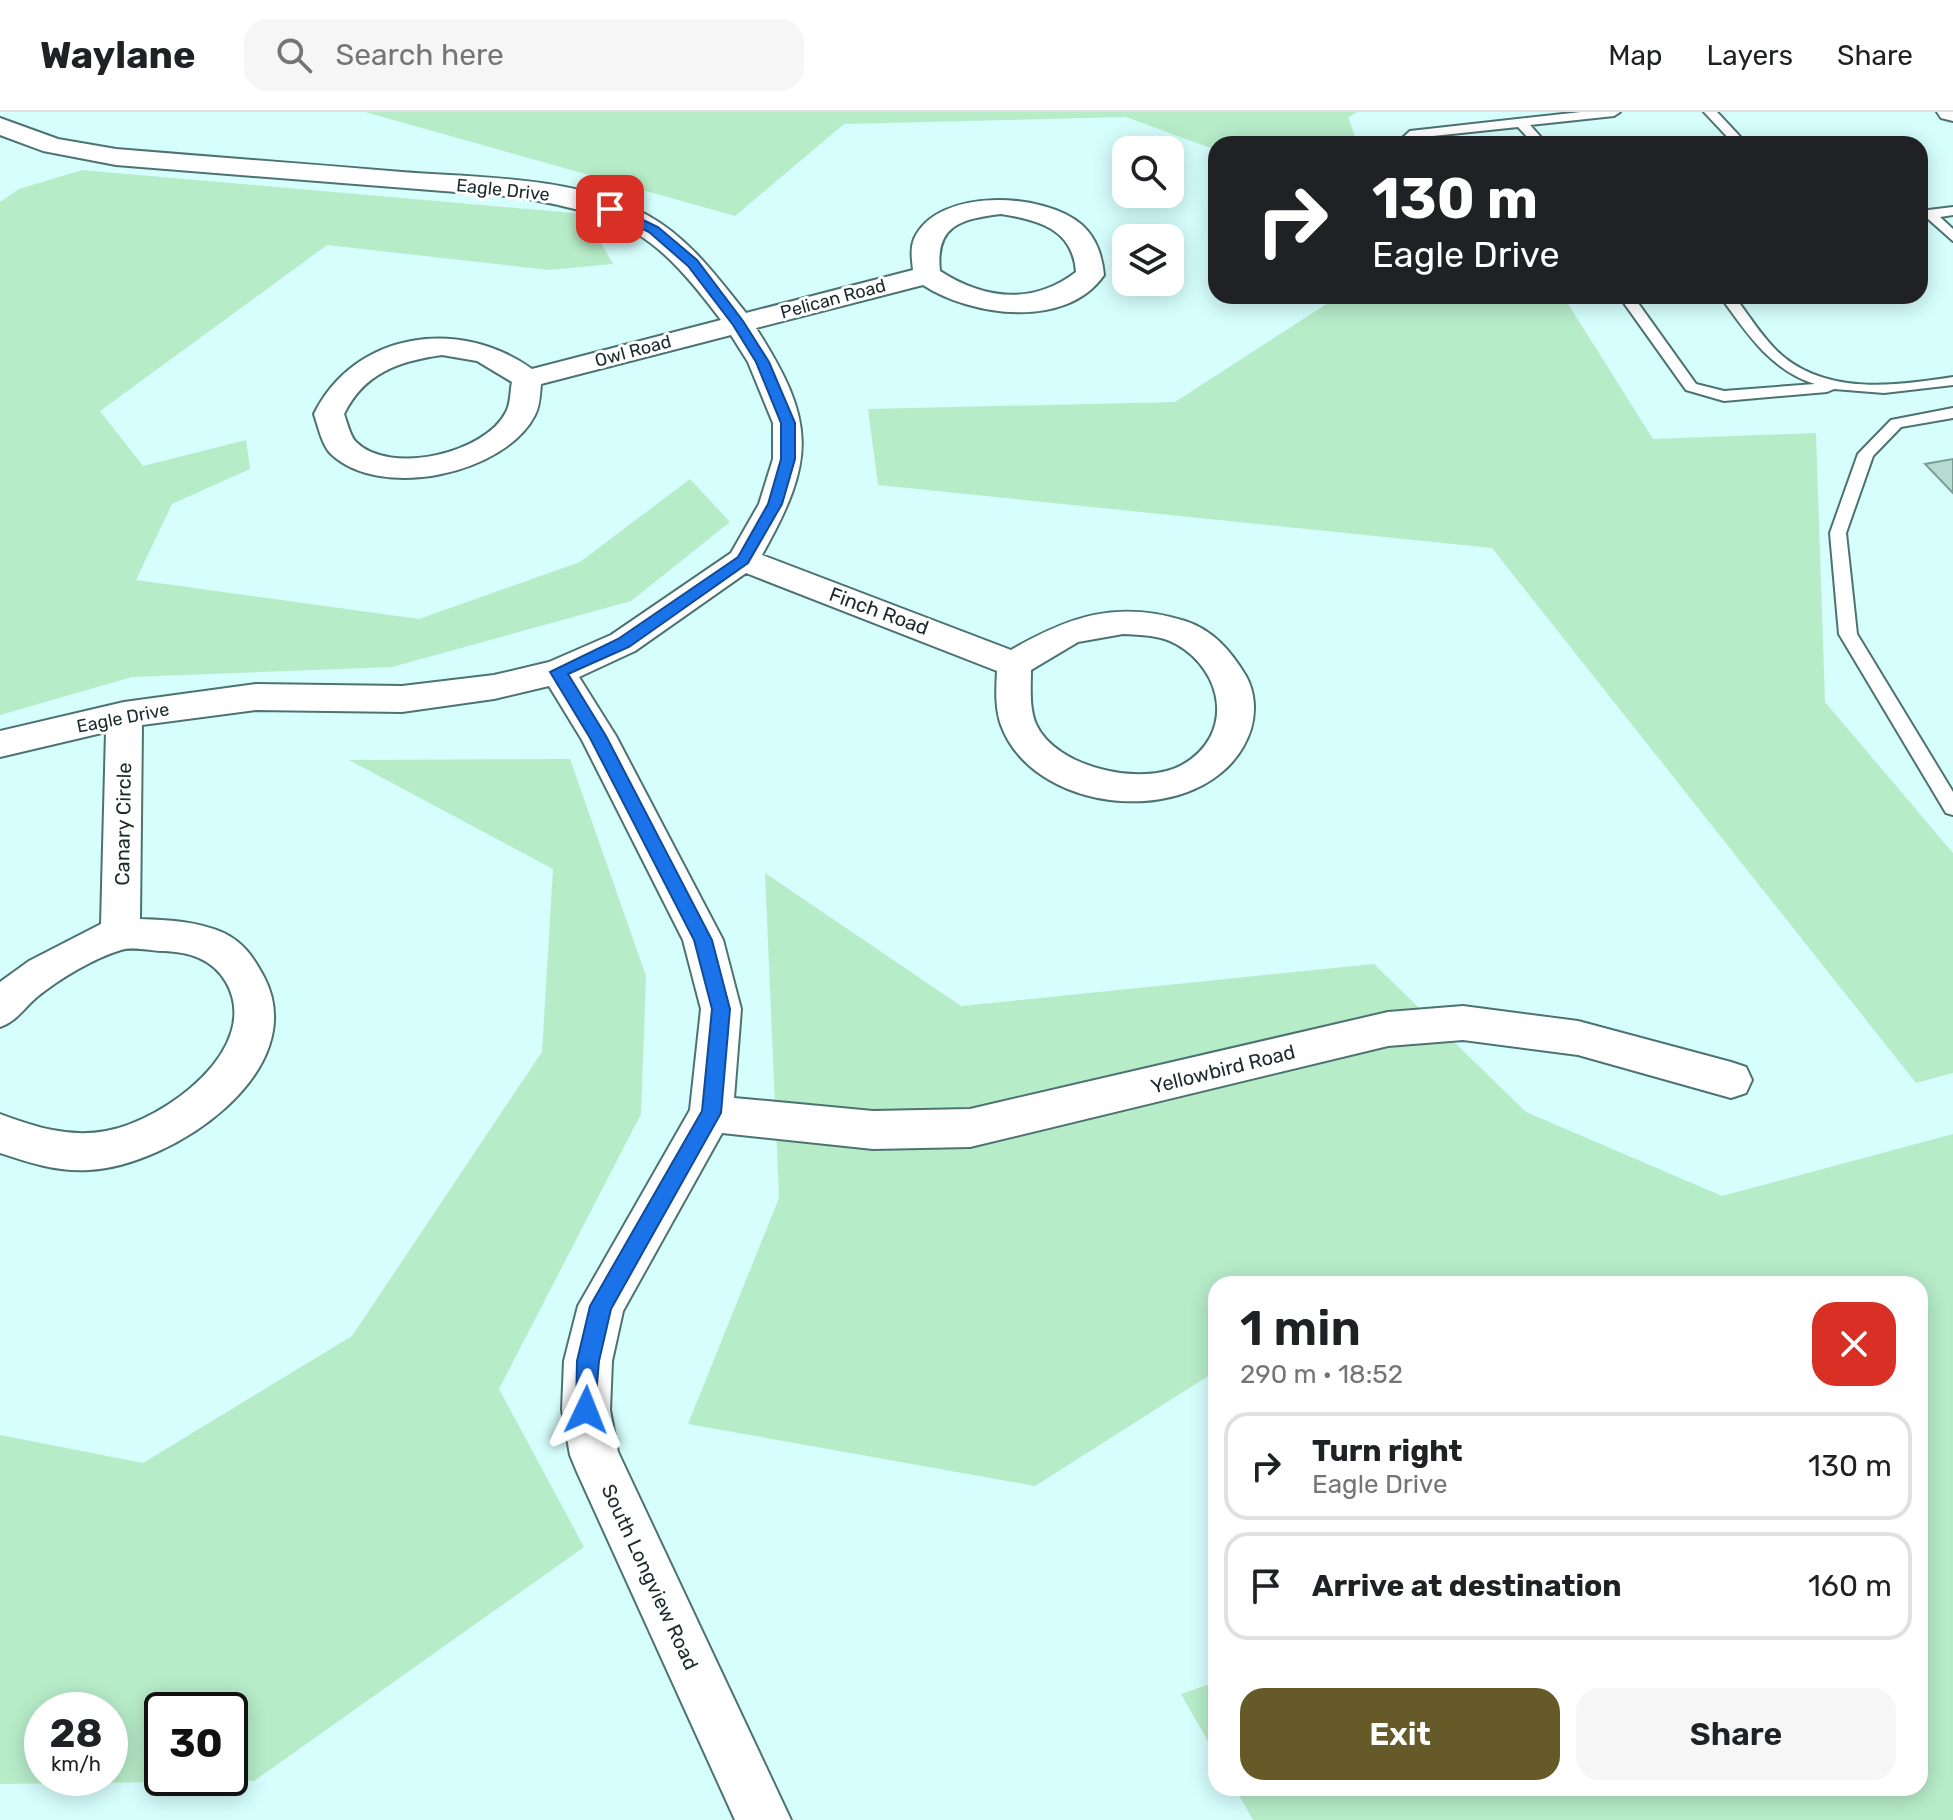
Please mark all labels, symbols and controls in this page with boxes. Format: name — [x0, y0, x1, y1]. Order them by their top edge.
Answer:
search box — [244, 19, 804, 91]
text: Waylane — [40, 32, 196, 78]
icon: search — [272, 33, 316, 77]
text: Search here — [336, 37, 504, 73]
text: Map — [1608, 39, 1663, 72]
text: Layers — [1707, 39, 1793, 72]
text: Share — [1837, 39, 1913, 72]
map controls — [1112, 136, 1184, 296]
button: search — [1112, 136, 1184, 208]
text: 130 m — [1372, 166, 1538, 232]
icon: right — [1240, 168, 1344, 272]
street label: Eagle Drive — [455, 174, 551, 206]
pin — [576, 175, 644, 243]
icon: arrive — [588, 187, 632, 231]
button: layers — [1112, 224, 1184, 296]
text: Eagle Drive — [1372, 233, 1560, 276]
street label: Pelican Road — [778, 274, 888, 324]
street label: Owl Road — [592, 330, 674, 372]
street label: Finch Road — [826, 582, 932, 640]
street label: Eagle Drive — [75, 698, 171, 738]
street label: Canary Circle — [110, 762, 136, 886]
street label: Yellowbird Road — [1148, 1039, 1298, 1099]
text: 1 min — [1240, 1300, 1361, 1357]
button: close — [1812, 1302, 1896, 1386]
text: 290 m · 18:52 — [1240, 1359, 1403, 1390]
position arrow — [544, 1368, 628, 1452]
text: Turn right — [1312, 1433, 1463, 1469]
icon: right — [1244, 1444, 1288, 1488]
text: 130 m — [1808, 1448, 1892, 1484]
text: Eagle Drive — [1312, 1469, 1447, 1500]
street label: South Longview Road — [596, 1480, 704, 1674]
icon: arrive — [1244, 1564, 1288, 1608]
text: Arrive at destination — [1312, 1568, 1622, 1604]
text: 160 m — [1808, 1568, 1892, 1604]
button: Exit — [1240, 1688, 1560, 1780]
button: Share — [1576, 1688, 1896, 1780]
speed limit sign: 30 — [144, 1692, 248, 1796]
text: 28 — [49, 1710, 103, 1757]
text: km/h — [51, 1752, 101, 1776]

